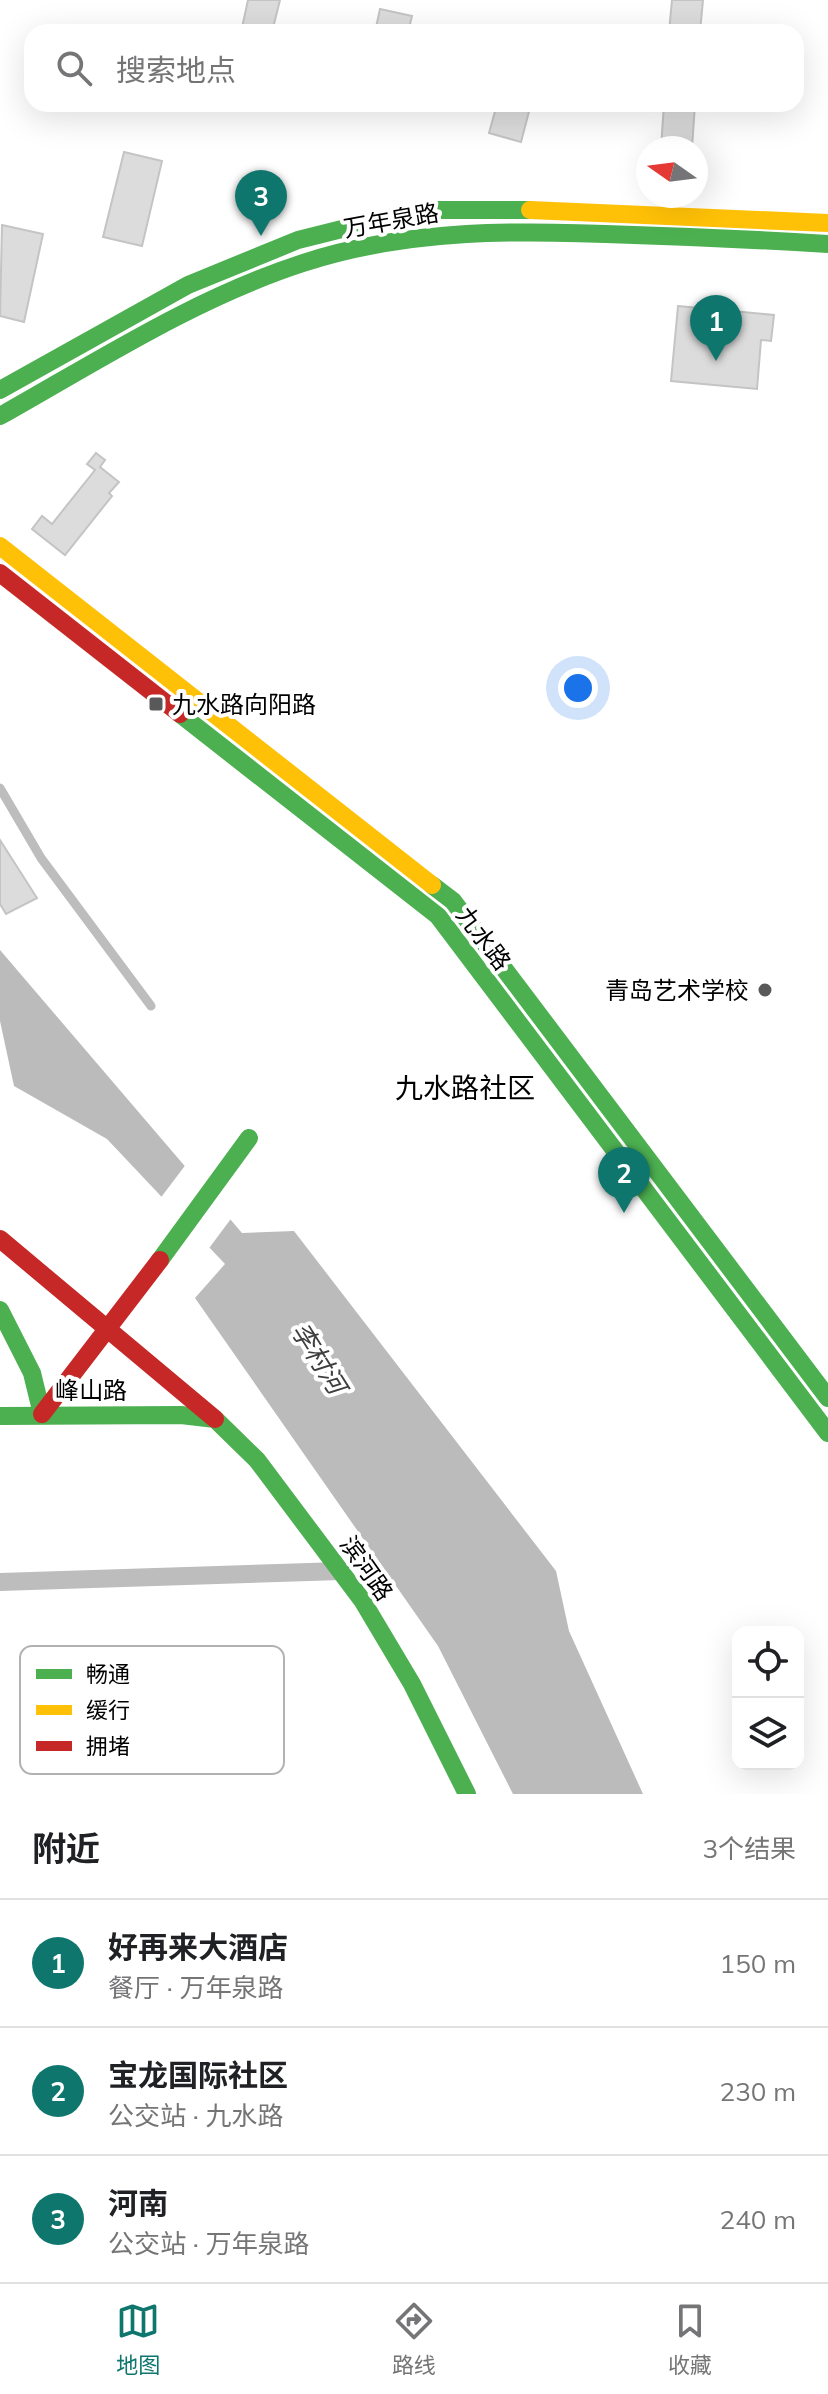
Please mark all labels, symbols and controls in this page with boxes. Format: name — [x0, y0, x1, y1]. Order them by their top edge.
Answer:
search box — [24, 24, 804, 112]
icon: search — [52, 46, 96, 90]
text: 搜索地点 — [116, 51, 236, 89]
north arrow — [636, 136, 708, 208]
pin: 3 — [235, 170, 287, 236]
street label: 万年泉路 — [341, 197, 441, 243]
pin: 1 — [690, 295, 742, 361]
your location — [558, 668, 598, 708]
place label: 九水路向阳路 — [172, 689, 316, 719]
marker: 九水路向阳路 — [147, 695, 165, 713]
street label: 九水路 — [450, 900, 518, 976]
place label: 青岛艺术学校 — [605, 975, 749, 1005]
marker: 青岛艺术学校 — [756, 981, 774, 999]
district label: 九水路社区 — [395, 1070, 535, 1105]
pin: 2 — [598, 1147, 650, 1213]
water label: 李村河 — [284, 1316, 356, 1404]
street label: 峰山路 — [55, 1375, 127, 1405]
street label: 滨河路 — [334, 1530, 400, 1606]
map controls — [732, 1626, 804, 1770]
button: locate — [732, 1626, 804, 1698]
legend — [20, 1646, 284, 1774]
text: 畅通 — [86, 1660, 130, 1688]
text: 缓行 — [86, 1696, 130, 1724]
button: layers — [732, 1698, 804, 1770]
text: 拥堵 — [86, 1732, 130, 1760]
text: 附近 — [32, 1827, 100, 1870]
text: 3个结果 — [702, 1832, 796, 1865]
text: 好再来大酒店 — [108, 1928, 288, 1966]
text: 1 — [50, 1947, 66, 1980]
text: 150 m — [720, 1947, 796, 1980]
text: 餐厅 · 万年泉路 — [108, 1971, 284, 2004]
text: 宝龙国际社区 — [108, 2056, 288, 2094]
text: 2 — [50, 2075, 66, 2108]
text: 230 m — [720, 2075, 796, 2108]
text: 公交站 · 九水路 — [108, 2099, 284, 2132]
text: 河南 — [108, 2184, 168, 2222]
text: 3 — [50, 2203, 66, 2236]
text: 240 m — [720, 2203, 796, 2236]
text: 公交站 · 万年泉路 — [108, 2227, 310, 2260]
tab: 地图 — [116, 2299, 160, 2379]
tab: 路线 — [392, 2299, 436, 2379]
tab: 收藏 — [668, 2299, 712, 2379]

